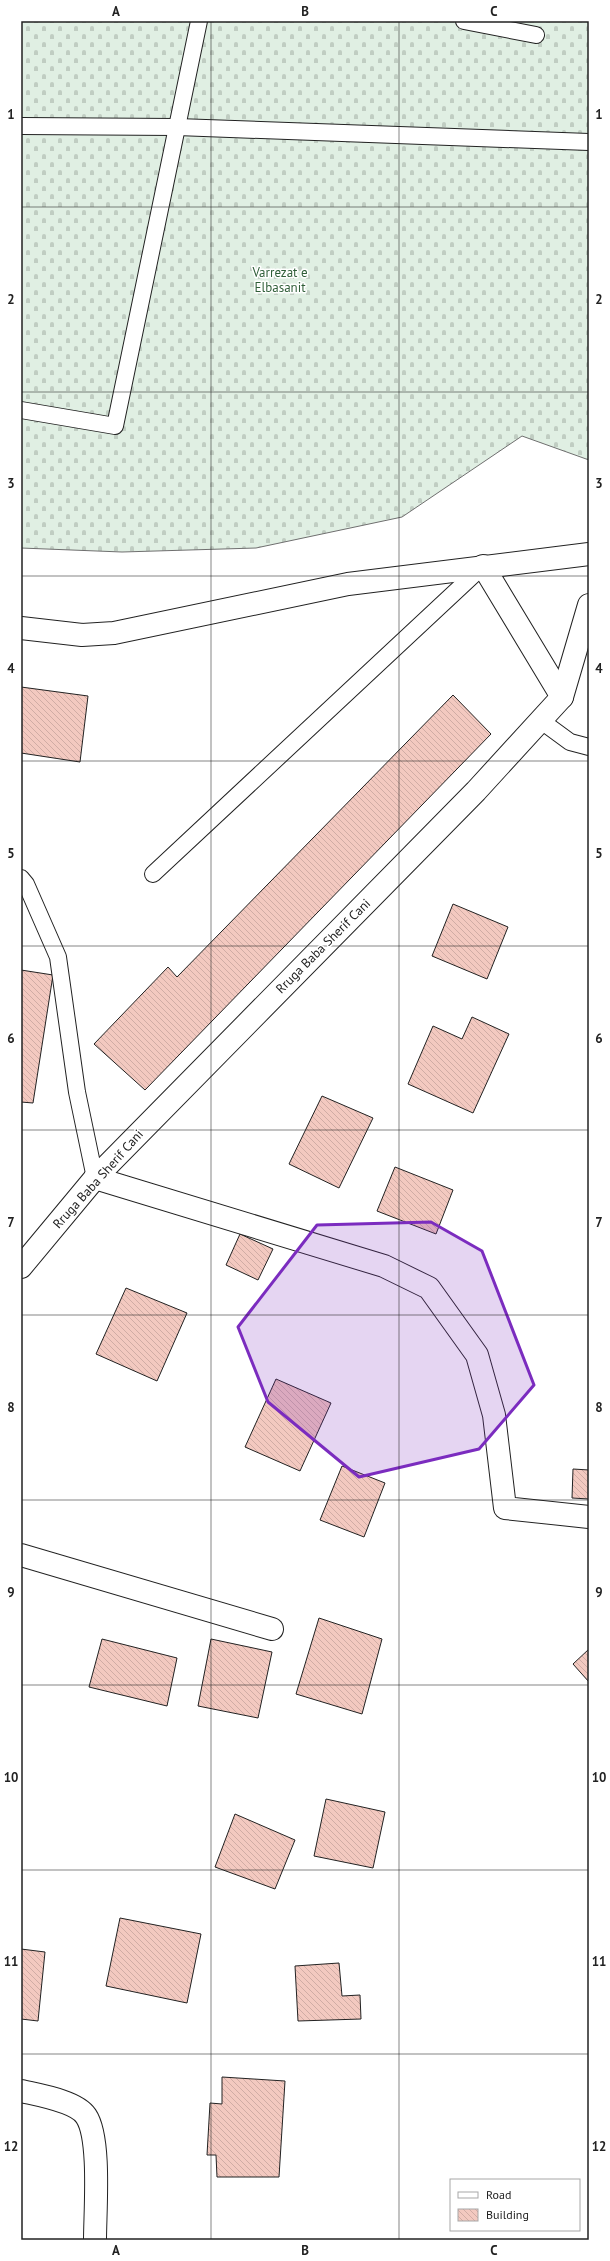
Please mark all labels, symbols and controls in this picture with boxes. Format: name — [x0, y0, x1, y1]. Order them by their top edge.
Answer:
text: A — [112, 3, 120, 20]
text: B — [301, 3, 309, 20]
text: C — [490, 3, 498, 20]
text: 1 — [7, 106, 15, 123]
text: 1 — [595, 106, 603, 123]
park label: Varrezat e Elbasanit — [251, 264, 308, 296]
text: 2 — [7, 291, 15, 308]
text: 2 — [595, 291, 603, 308]
text: 3 — [7, 475, 15, 492]
text: 3 — [595, 475, 603, 492]
text: 4 — [7, 660, 15, 677]
text: 4 — [595, 660, 603, 677]
text: 5 — [7, 845, 15, 862]
text: 5 — [595, 845, 603, 862]
street label: Rruga Baba Sherif Cani — [272, 895, 374, 997]
text: 6 — [7, 1030, 15, 1047]
text: 6 — [595, 1030, 603, 1047]
street label: Rruga Baba Sherif Cani — [49, 1126, 147, 1232]
text: 7 — [7, 1214, 15, 1231]
text: 7 — [595, 1214, 603, 1231]
text: 8 — [7, 1399, 15, 1416]
text: 8 — [595, 1399, 603, 1416]
text: 9 — [7, 1584, 15, 1601]
text: 9 — [595, 1584, 603, 1601]
text: 10 — [4, 1769, 18, 1786]
text: 10 — [592, 1769, 606, 1786]
text: 11 — [4, 1953, 18, 1970]
text: 11 — [592, 1953, 606, 1970]
text: 12 — [4, 2138, 18, 2155]
text: 12 — [592, 2138, 606, 2155]
legend — [450, 2179, 580, 2231]
text: Road — [486, 2187, 511, 2202]
text: Building — [486, 2207, 529, 2222]
text: A — [112, 2242, 120, 2259]
text: B — [301, 2242, 309, 2259]
text: C — [490, 2242, 498, 2259]

